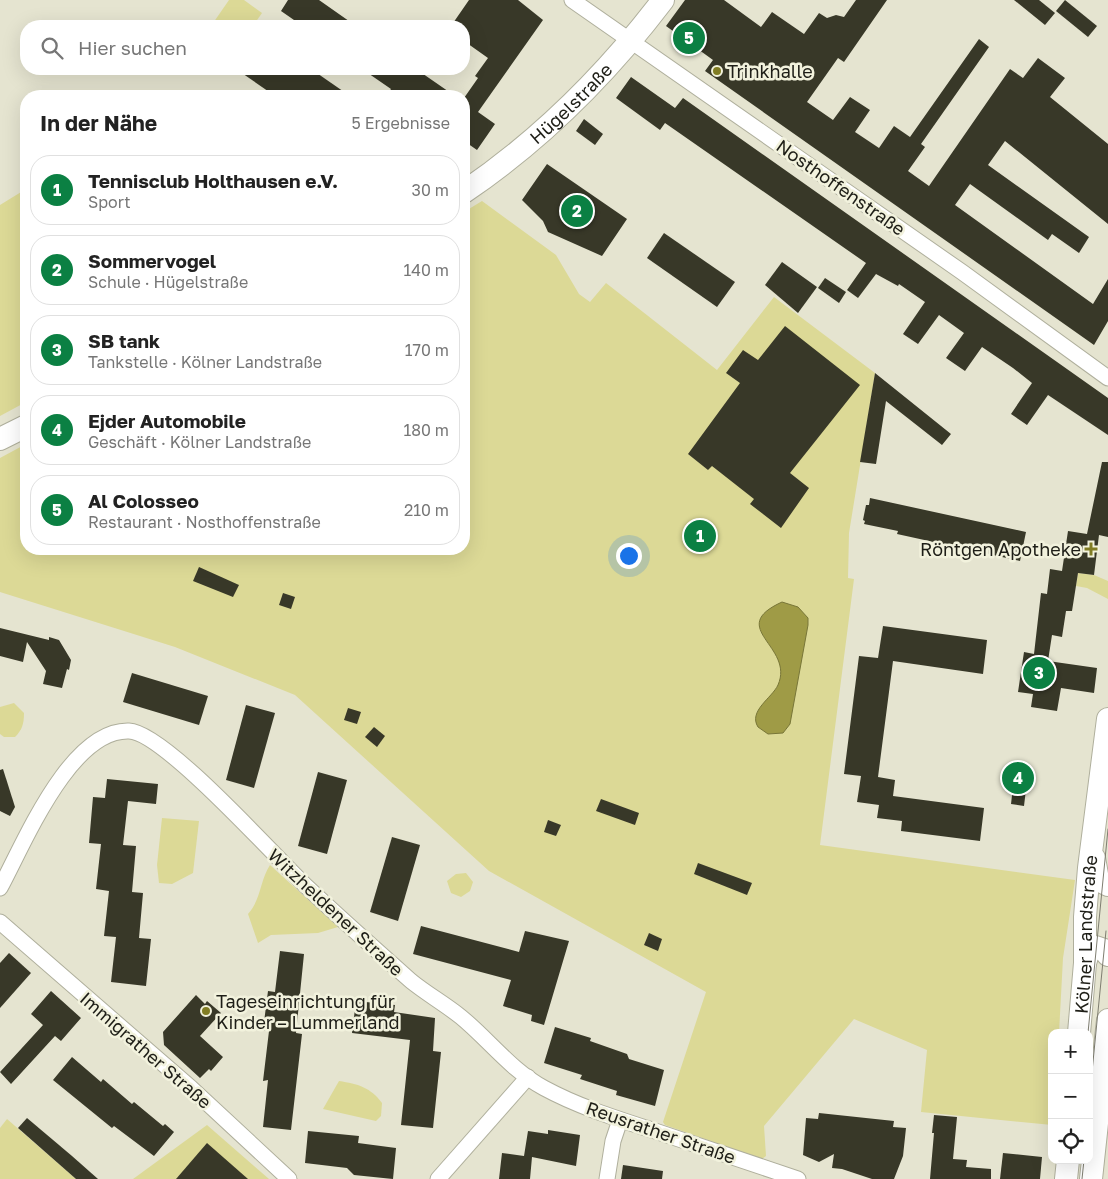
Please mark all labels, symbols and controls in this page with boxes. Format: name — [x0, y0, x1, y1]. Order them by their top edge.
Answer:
pin: 5 — [673, 19, 705, 57]
search box — [20, 20, 470, 75]
icon: search — [38, 34, 66, 62]
text: Hier suchen — [78, 36, 187, 59]
street label: Hügelstraße — [525, 58, 617, 148]
place label: Trinkhalle — [727, 60, 813, 82]
marker: Trinkhalle — [711, 65, 723, 77]
text: In der Nähe — [40, 110, 157, 136]
text: 5 Ergebnisse — [352, 113, 450, 133]
street label: Nosthoffenstraße — [772, 134, 910, 240]
text: Tennisclub Holthausen e.V. — [88, 169, 338, 192]
text: 1 — [53, 180, 61, 200]
text: 30 m — [412, 180, 449, 200]
text: Sport — [88, 192, 131, 212]
pin: 2 — [561, 192, 593, 230]
text: Sommervogel — [88, 249, 216, 272]
text: 2 — [52, 260, 62, 280]
text: 140 m — [403, 260, 449, 280]
text: Schule · Hügelstraße — [88, 272, 248, 292]
text: SB tank — [88, 329, 160, 352]
text: 3 — [52, 340, 62, 360]
text: 170 m — [405, 340, 449, 360]
text: Tankstelle · Kölner Landstraße — [88, 352, 322, 372]
text: Ejder Automobile — [88, 409, 246, 432]
text: 4 — [52, 420, 62, 440]
text: 180 m — [403, 420, 449, 440]
text: Geschäft · Kölner Landstraße — [88, 432, 311, 452]
text: Al Colosseo — [88, 489, 199, 512]
text: 5 — [52, 500, 62, 520]
text: 210 m — [404, 500, 449, 520]
text: Restaurant · Nosthoffenstraße — [88, 512, 321, 532]
pin: 1 — [684, 517, 716, 555]
place label: Röntgen Apotheke — [920, 538, 1081, 560]
your location — [616, 543, 642, 569]
marker: Röntgen Apotheke — [1085, 543, 1097, 555]
pin: 3 — [1023, 654, 1055, 692]
pin: 4 — [1002, 759, 1034, 797]
street label: Witzheldener Straße — [264, 844, 408, 980]
street label: Kölner Landstraße — [1070, 854, 1102, 1015]
street label: Immigrather Straße — [76, 987, 216, 1113]
place label: Tageseinrichtung für Kinder – Lummerland — [216, 990, 400, 1033]
marker: Tageseinrichtung für Kinder – Lummerland — [200, 1005, 212, 1017]
map controls — [1048, 1029, 1093, 1164]
button: + — [1048, 1029, 1093, 1074]
button: − — [1048, 1074, 1093, 1119]
street label: Reusrather Straße — [584, 1096, 738, 1168]
button: locate — [1048, 1119, 1093, 1164]

